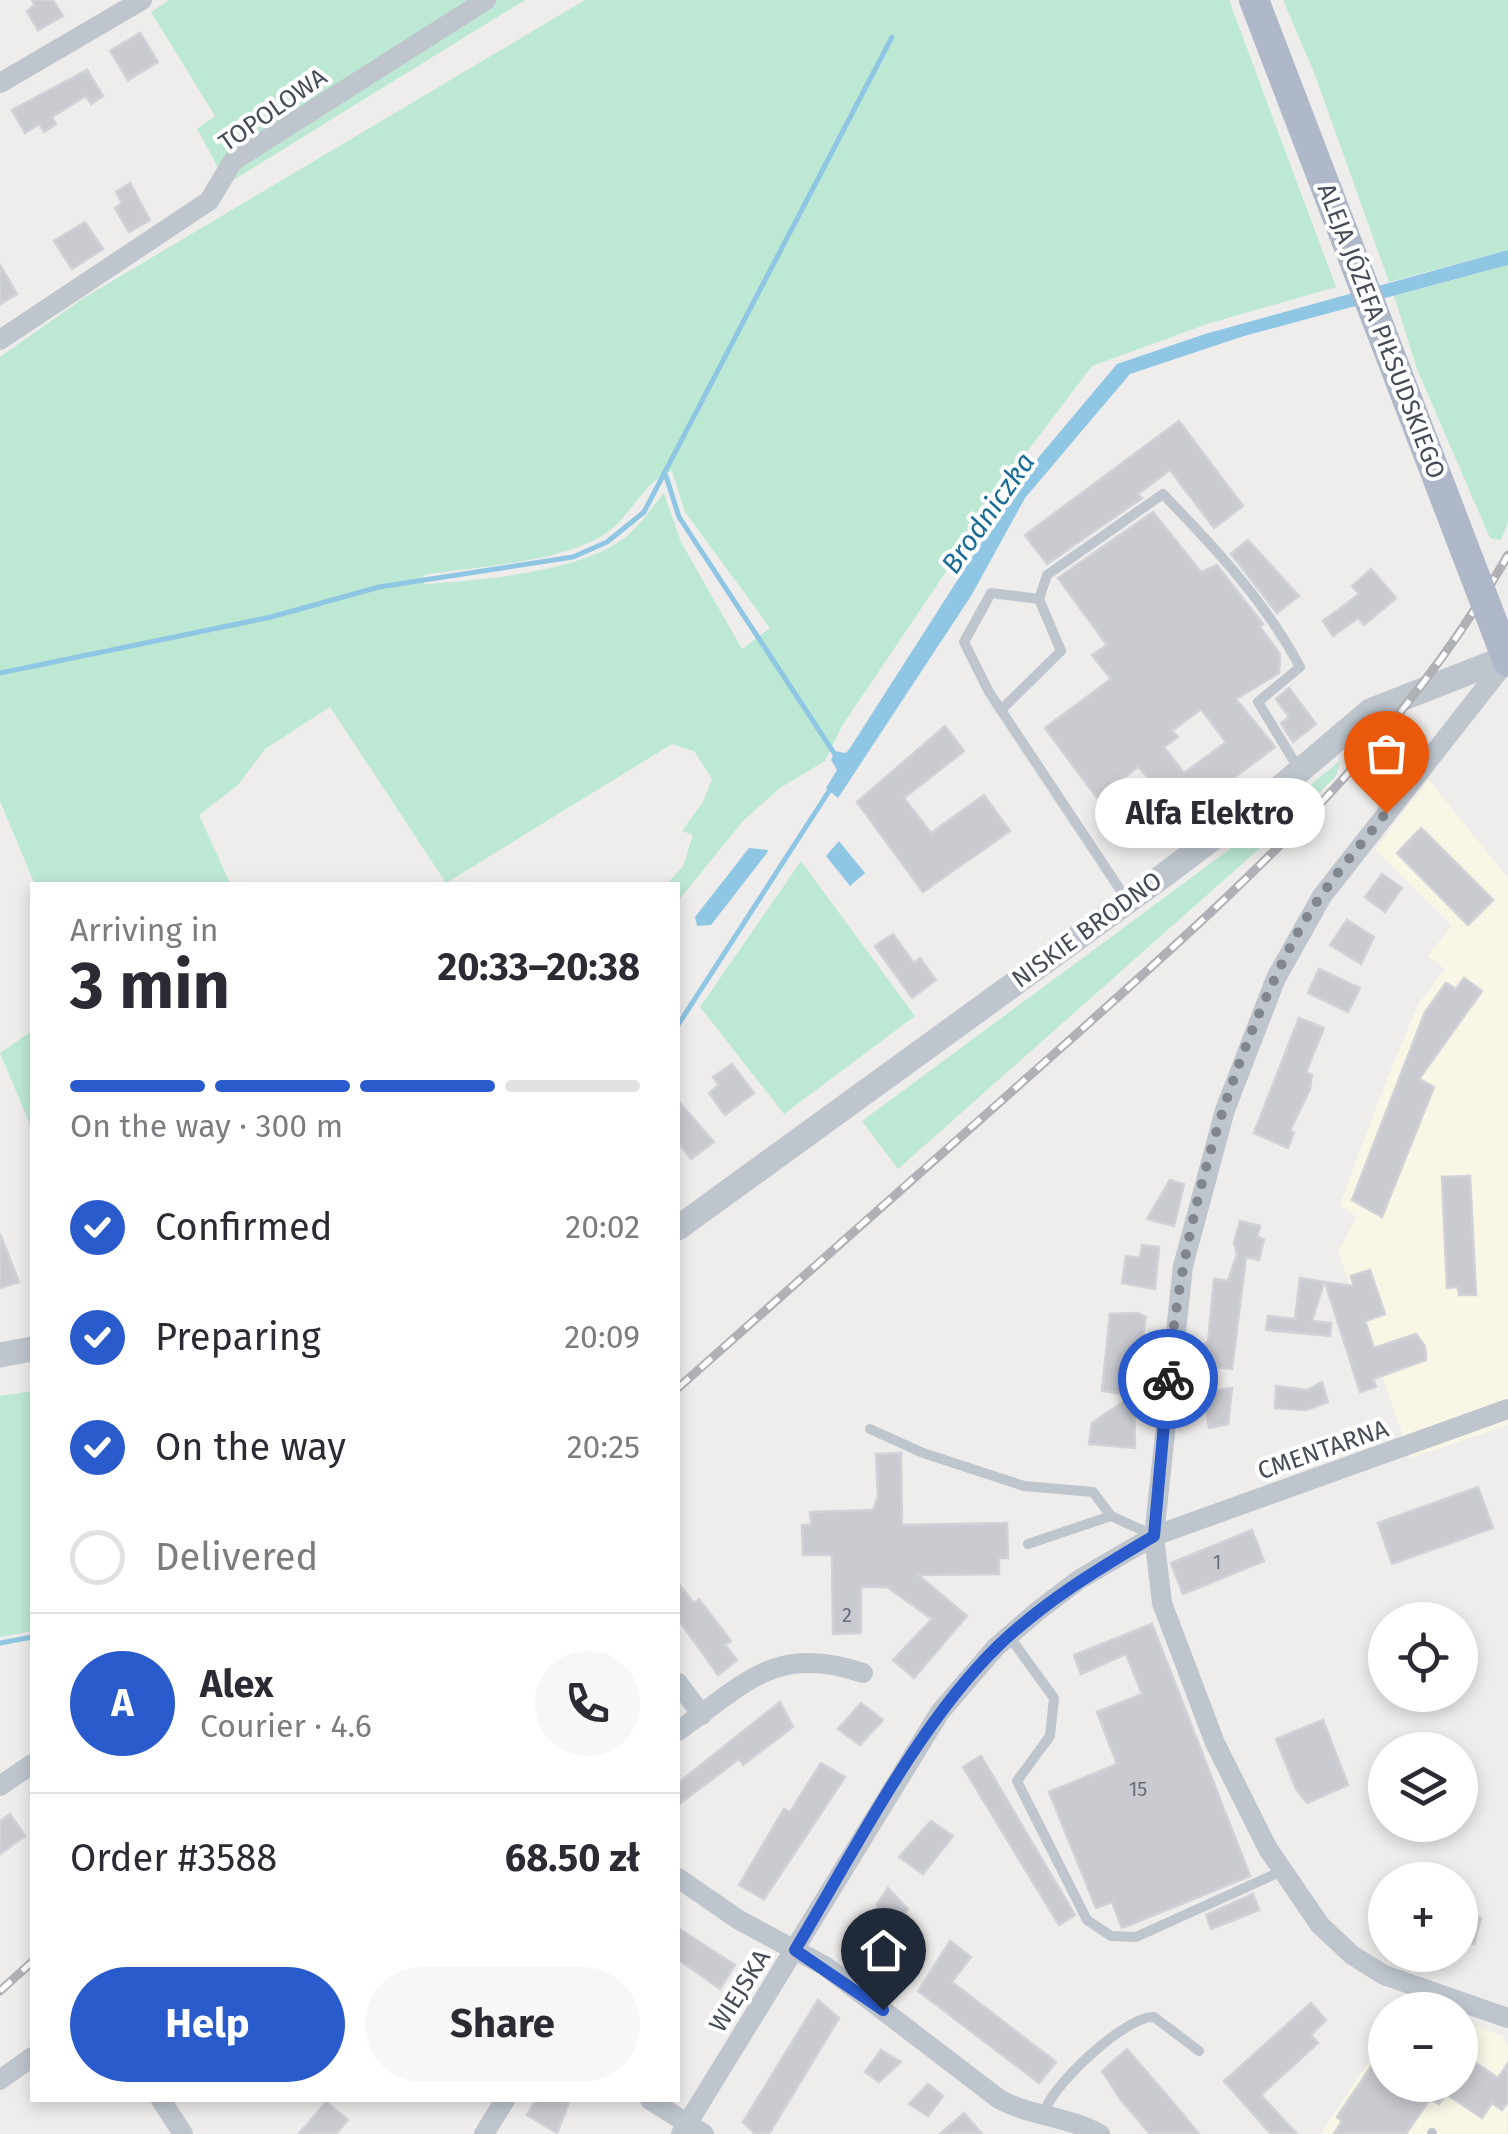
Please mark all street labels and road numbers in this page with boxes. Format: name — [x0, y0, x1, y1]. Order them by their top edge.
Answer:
street label: TOPOLOWA — [213, 62, 333, 158]
street label: ALEJA JÓZEFA PIŁSUDSKIEGO — [1311, 179, 1452, 483]
street label: NISKIE BRODNO — [1006, 866, 1168, 994]
street label: CMENTARNA — [1254, 1413, 1393, 1486]
street label: WIEJSKA — [703, 1944, 777, 2038]

